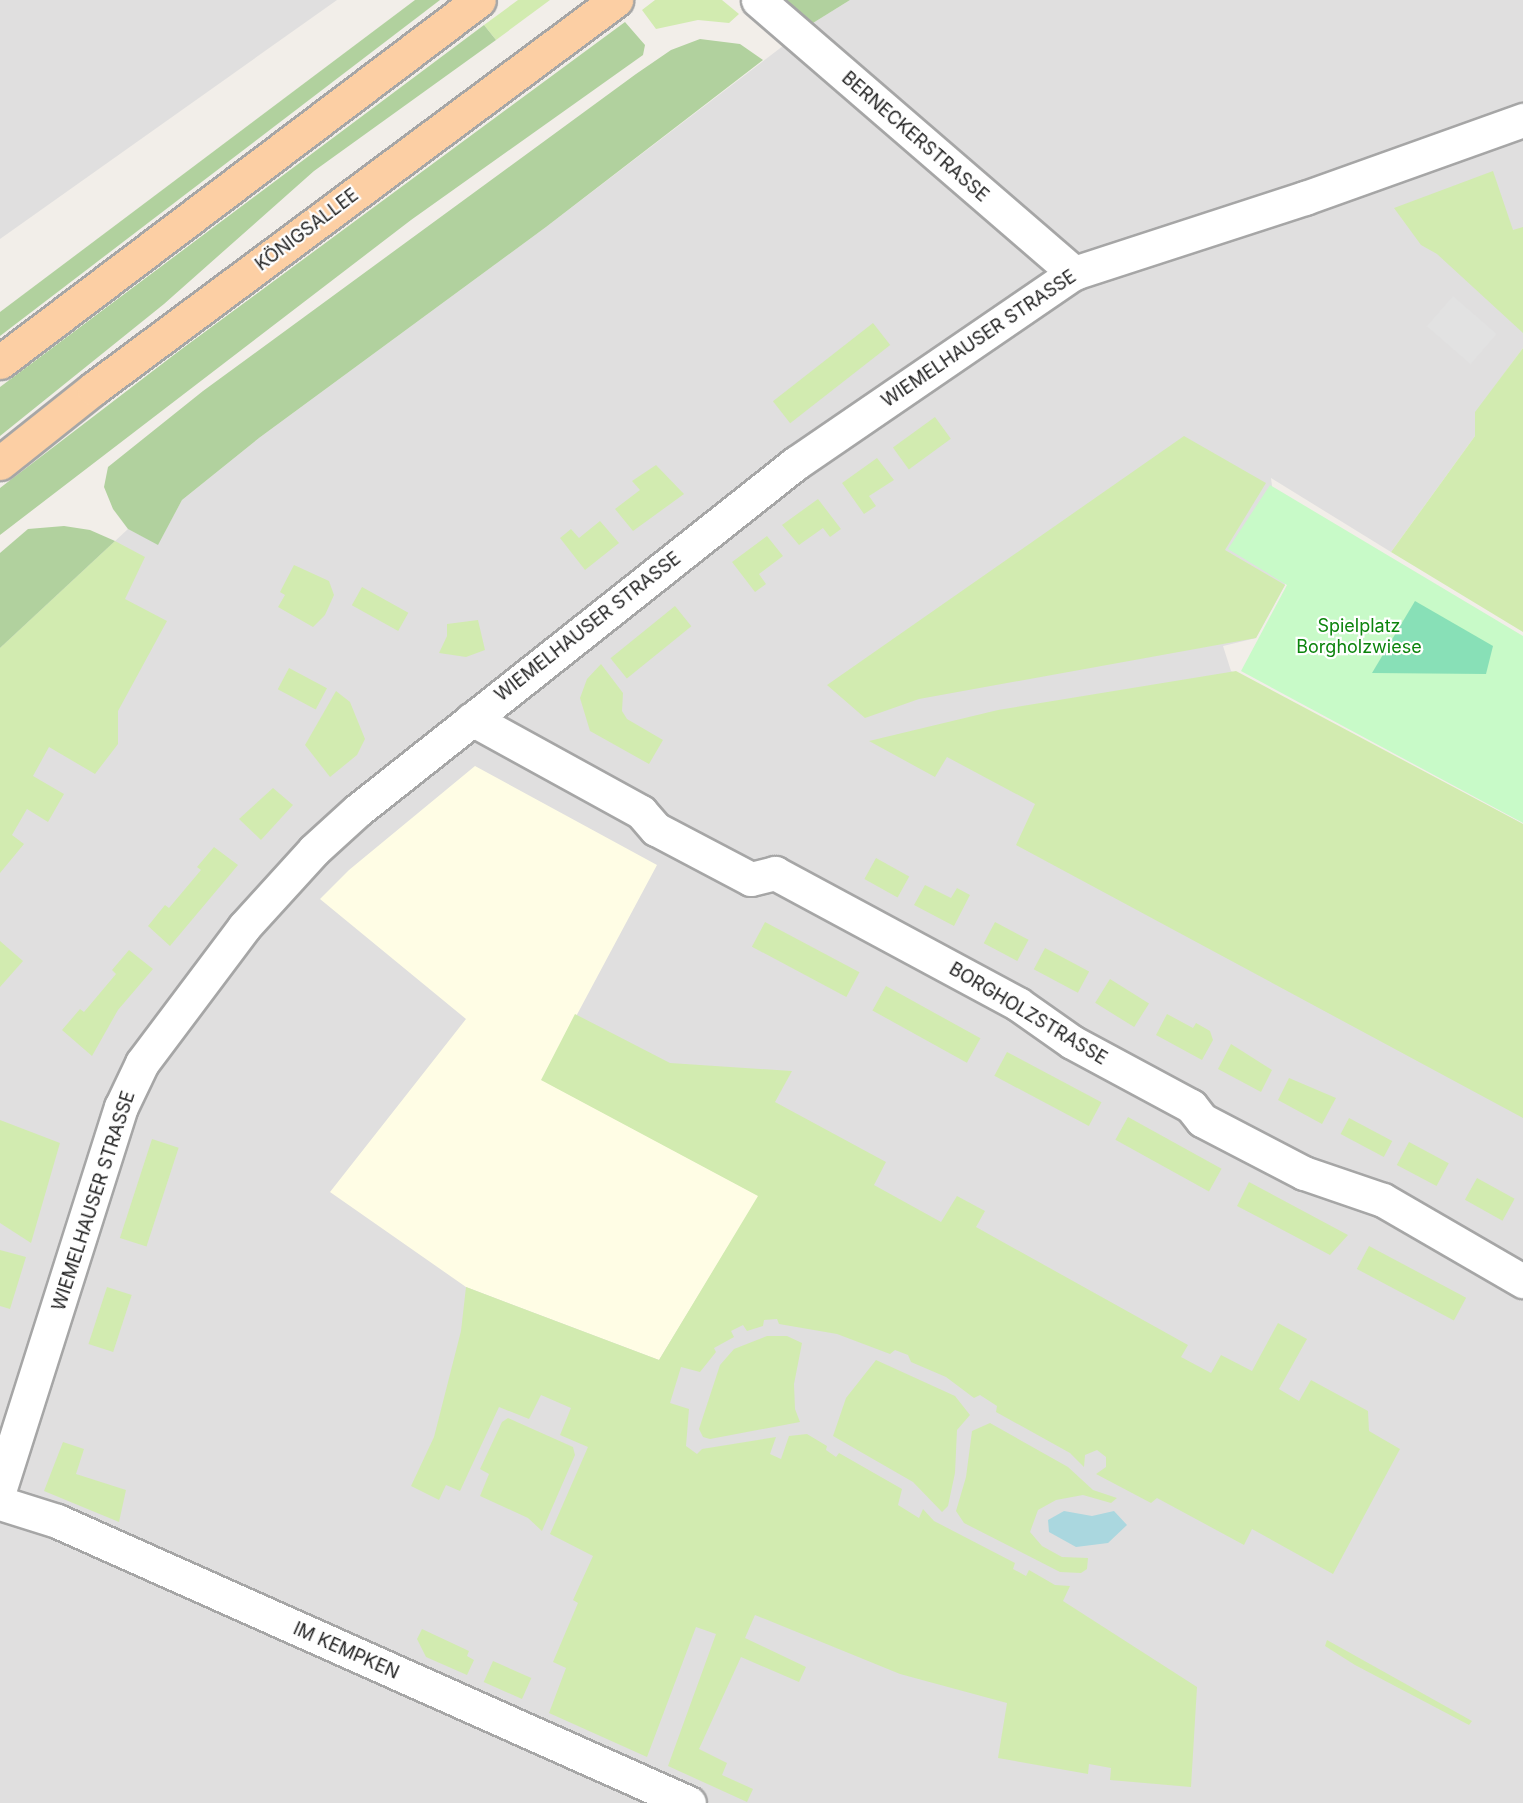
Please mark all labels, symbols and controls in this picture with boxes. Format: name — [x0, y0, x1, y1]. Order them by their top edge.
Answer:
street label: BERNECKERSTRASSE — [837, 67, 993, 207]
street label: KÖNIGSALLEE — [251, 184, 363, 276]
street label: WIEMELHAUSER STRASSE — [878, 266, 1080, 412]
street label: WIEMELHAUSER STRASSE — [491, 548, 685, 706]
park label: Spielplatz Borgholzwiese — [1296, 616, 1422, 658]
street label: BORGHOLZSTRASSE — [945, 958, 1111, 1070]
street label: WIEMELHAUSER STRASSE — [48, 1088, 140, 1314]
street label: IM KEMPKEN — [290, 1618, 402, 1684]

